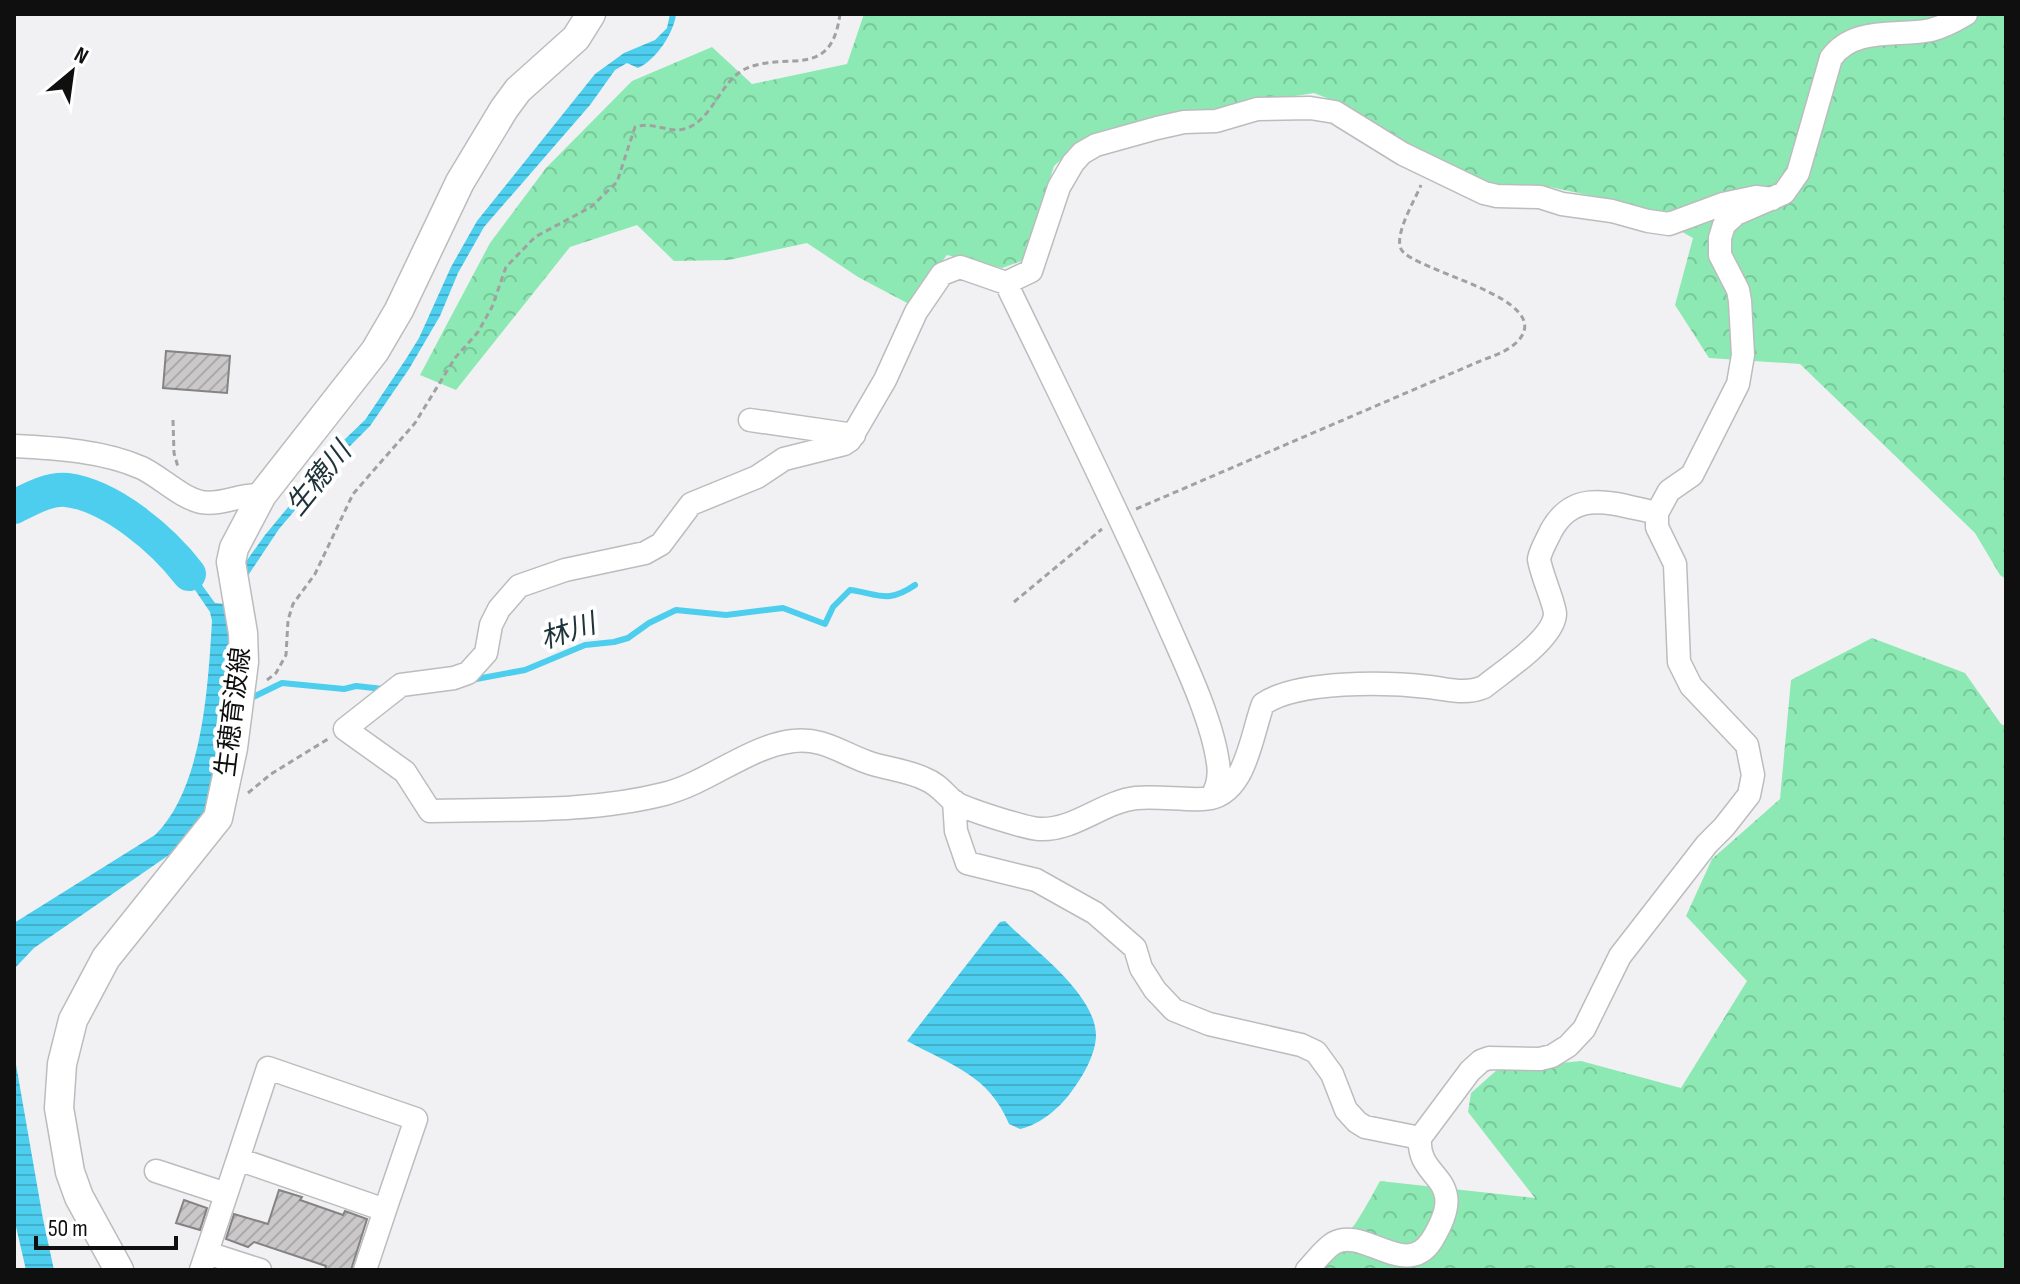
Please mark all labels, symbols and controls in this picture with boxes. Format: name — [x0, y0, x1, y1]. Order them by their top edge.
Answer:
north arrow — [32, 32, 112, 112]
text: N — [69, 41, 93, 70]
water label: 生穂川 — [280, 434, 360, 522]
water label: 林川 — [536, 607, 603, 656]
street label: 生穂育波線 — [211, 646, 257, 778]
scale bar — [36, 1200, 176, 1250]
text: 50 m — [48, 1214, 88, 1243]

